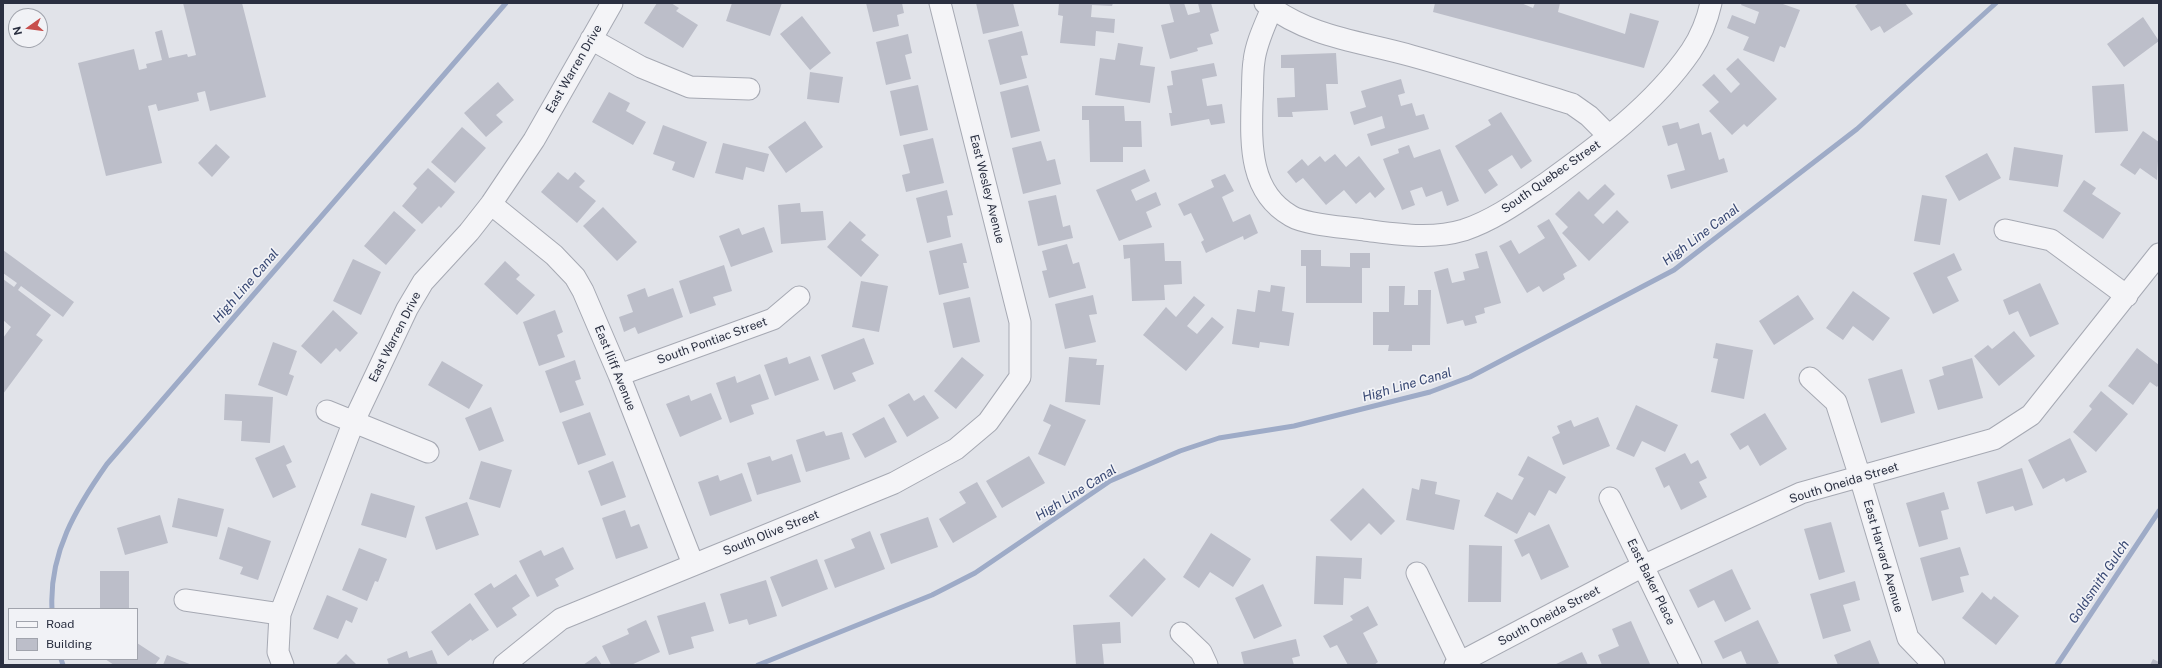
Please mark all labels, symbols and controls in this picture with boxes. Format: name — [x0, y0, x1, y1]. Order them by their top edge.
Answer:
north arrow — [8, 8, 48, 48]
street label: East Warren Drive — [543, 22, 605, 116]
text: N — [10, 25, 24, 36]
street label: East Wesley Avenue — [966, 133, 1008, 245]
street label: South Quebec Street — [1499, 137, 1603, 217]
water label: High Line Canal — [1659, 201, 1743, 269]
water label: High Line Canal — [210, 246, 282, 326]
street label: East Warren Drive — [366, 289, 424, 385]
street label: South Pontiac Street — [655, 314, 769, 368]
street label: East Iliff Avenue — [591, 323, 639, 413]
water label: High Line Canal — [1360, 365, 1454, 405]
street label: South Oneida Street — [1788, 460, 1900, 506]
water label: High Line Canal — [1033, 462, 1119, 524]
street label: East Harvard Avenue — [1860, 498, 1906, 614]
street label: South Olive Street — [721, 507, 821, 559]
street label: East Baker Place — [1624, 537, 1678, 627]
water label: Goldsmith Gulch — [2065, 537, 2133, 627]
street label: South Oneida Street — [1496, 583, 1602, 649]
legend — [8, 608, 138, 660]
text: Road — [46, 617, 74, 631]
text: Building — [46, 637, 92, 651]

